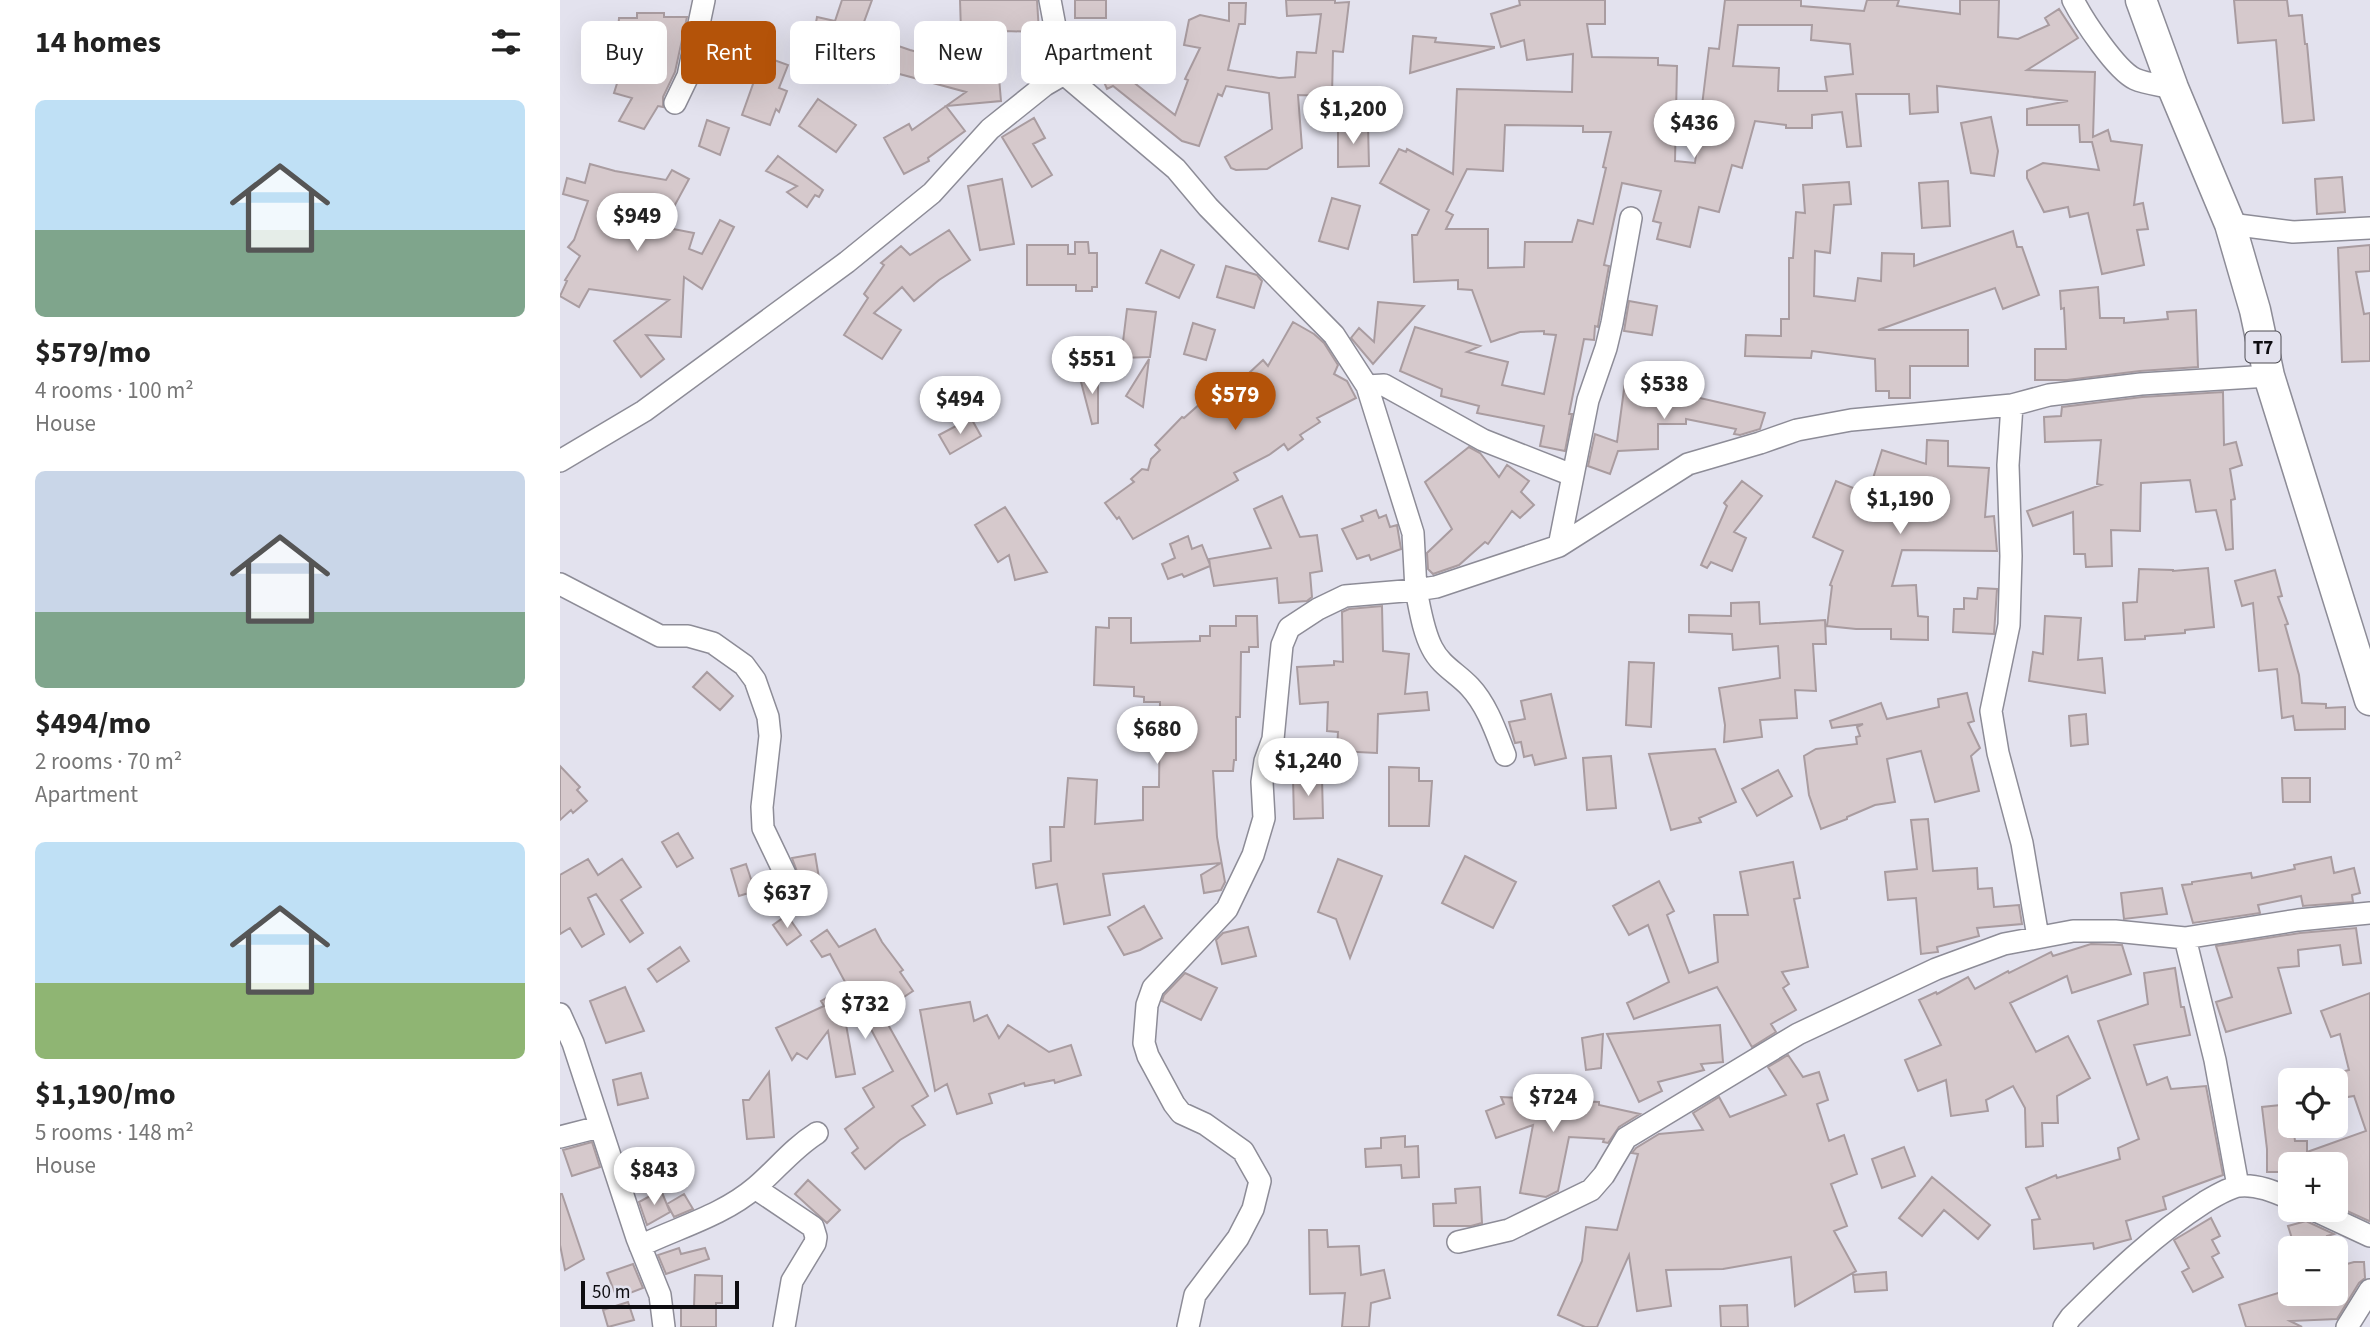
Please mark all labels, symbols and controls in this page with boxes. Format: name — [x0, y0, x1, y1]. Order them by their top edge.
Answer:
text: 14 homes — [35, 21, 161, 64]
chip: Buy — [581, 21, 667, 84]
chip: Rent — [681, 21, 776, 84]
chip: Filters — [790, 21, 900, 84]
chip: New — [914, 21, 1007, 84]
chip: Apartment — [1021, 21, 1176, 84]
icon: filters — [487, 23, 525, 61]
pin: $1,200 — [1296, 86, 1410, 146]
text: $1,200 — [1319, 92, 1387, 125]
pin: $436 — [1653, 100, 1735, 160]
text: $436 — [1670, 106, 1718, 139]
icon: home — [217, 145, 343, 271]
pin: $949 — [596, 194, 678, 253]
text: $949 — [613, 199, 661, 232]
text: $579/mo — [35, 331, 151, 374]
road number: T7 — [2246, 332, 2280, 362]
pin: $551 — [1051, 336, 1133, 396]
text: $551 — [1068, 342, 1116, 375]
pin: $538 — [1623, 362, 1705, 421]
text: $538 — [1640, 367, 1688, 400]
pin: $579 — [1194, 372, 1276, 432]
text: 4 rooms · 100 m² — [35, 374, 194, 407]
pin: $494 — [919, 376, 1001, 436]
text: $579 — [1211, 378, 1259, 411]
text: $494 — [936, 382, 984, 415]
text: House — [35, 407, 96, 440]
pin: $1,190 — [1843, 476, 1957, 536]
text: $1,190 — [1866, 482, 1934, 515]
icon: home — [217, 516, 343, 642]
text: $494/mo — [35, 702, 151, 745]
pin: $680 — [1116, 706, 1198, 766]
text: $680 — [1133, 712, 1181, 745]
pin: $1,240 — [1251, 738, 1365, 798]
text: $1,240 — [1274, 744, 1342, 777]
text: 2 rooms · 70 m² — [35, 745, 182, 778]
text: Apartment — [35, 778, 138, 811]
pin: $637 — [746, 870, 828, 930]
text: $637 — [763, 876, 811, 909]
icon: home — [217, 887, 343, 1013]
pin: $732 — [824, 982, 906, 1041]
text: $732 — [841, 987, 889, 1020]
map controls — [2278, 1068, 2348, 1306]
button: locate — [2278, 1068, 2348, 1138]
text: $1,190/mo — [35, 1073, 176, 1116]
pin: $724 — [1512, 1074, 1594, 1134]
text: $724 — [1529, 1080, 1577, 1113]
text: 5 rooms · 148 m² — [35, 1116, 194, 1149]
pin: $843 — [613, 1148, 695, 1207]
text: House — [35, 1149, 96, 1182]
button: + — [2278, 1152, 2348, 1222]
text: $843 — [630, 1153, 678, 1186]
button: − — [2278, 1236, 2348, 1306]
scale bar — [581, 1278, 738, 1310]
text: 50 m — [592, 1279, 630, 1306]

